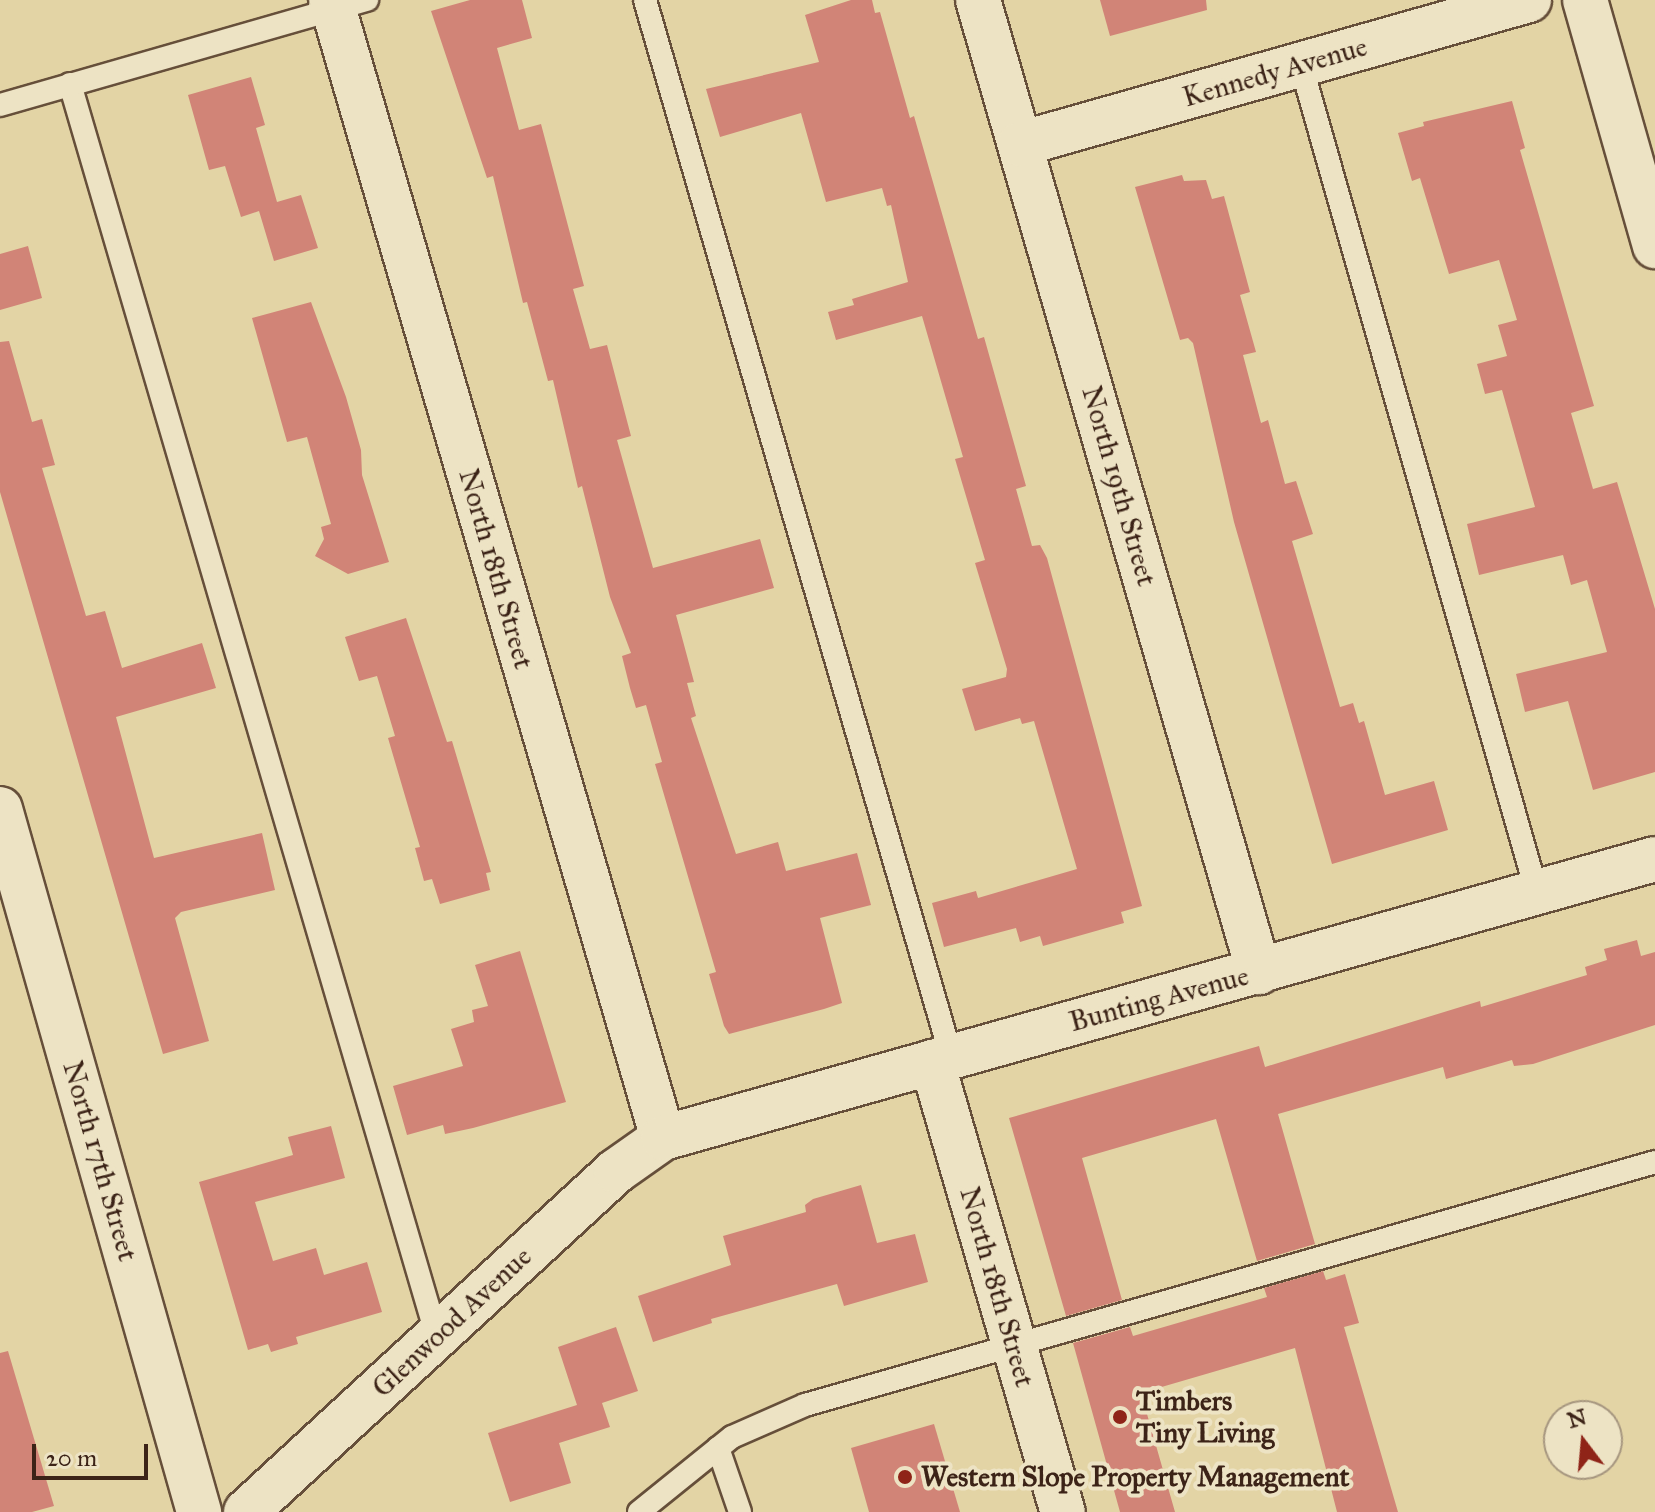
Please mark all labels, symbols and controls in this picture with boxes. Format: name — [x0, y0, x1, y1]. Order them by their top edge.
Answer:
street label: Kennedy Avenue — [1179, 30, 1371, 114]
street label: North 19th Street — [1074, 382, 1164, 590]
street label: North 18th Street — [451, 465, 541, 673]
street label: Bunting Avenue — [1066, 959, 1252, 1039]
street label: North 17th Street — [55, 1057, 145, 1265]
street label: North 18th Street — [952, 1183, 1042, 1391]
street label: Glenwood Avenue — [365, 1240, 539, 1404]
place label: Timbers Tiny Living — [1136, 1384, 1274, 1450]
north arrow — [1543, 1400, 1623, 1480]
text: N — [1564, 1403, 1589, 1434]
marker: Timbers Tiny Living — [1111, 1408, 1129, 1426]
scale bar — [36, 1428, 152, 1478]
text: 20 m — [46, 1443, 97, 1473]
place label: Western Slope Property Management — [921, 1460, 1349, 1494]
marker: Western Slope Property Management — [896, 1468, 914, 1486]

